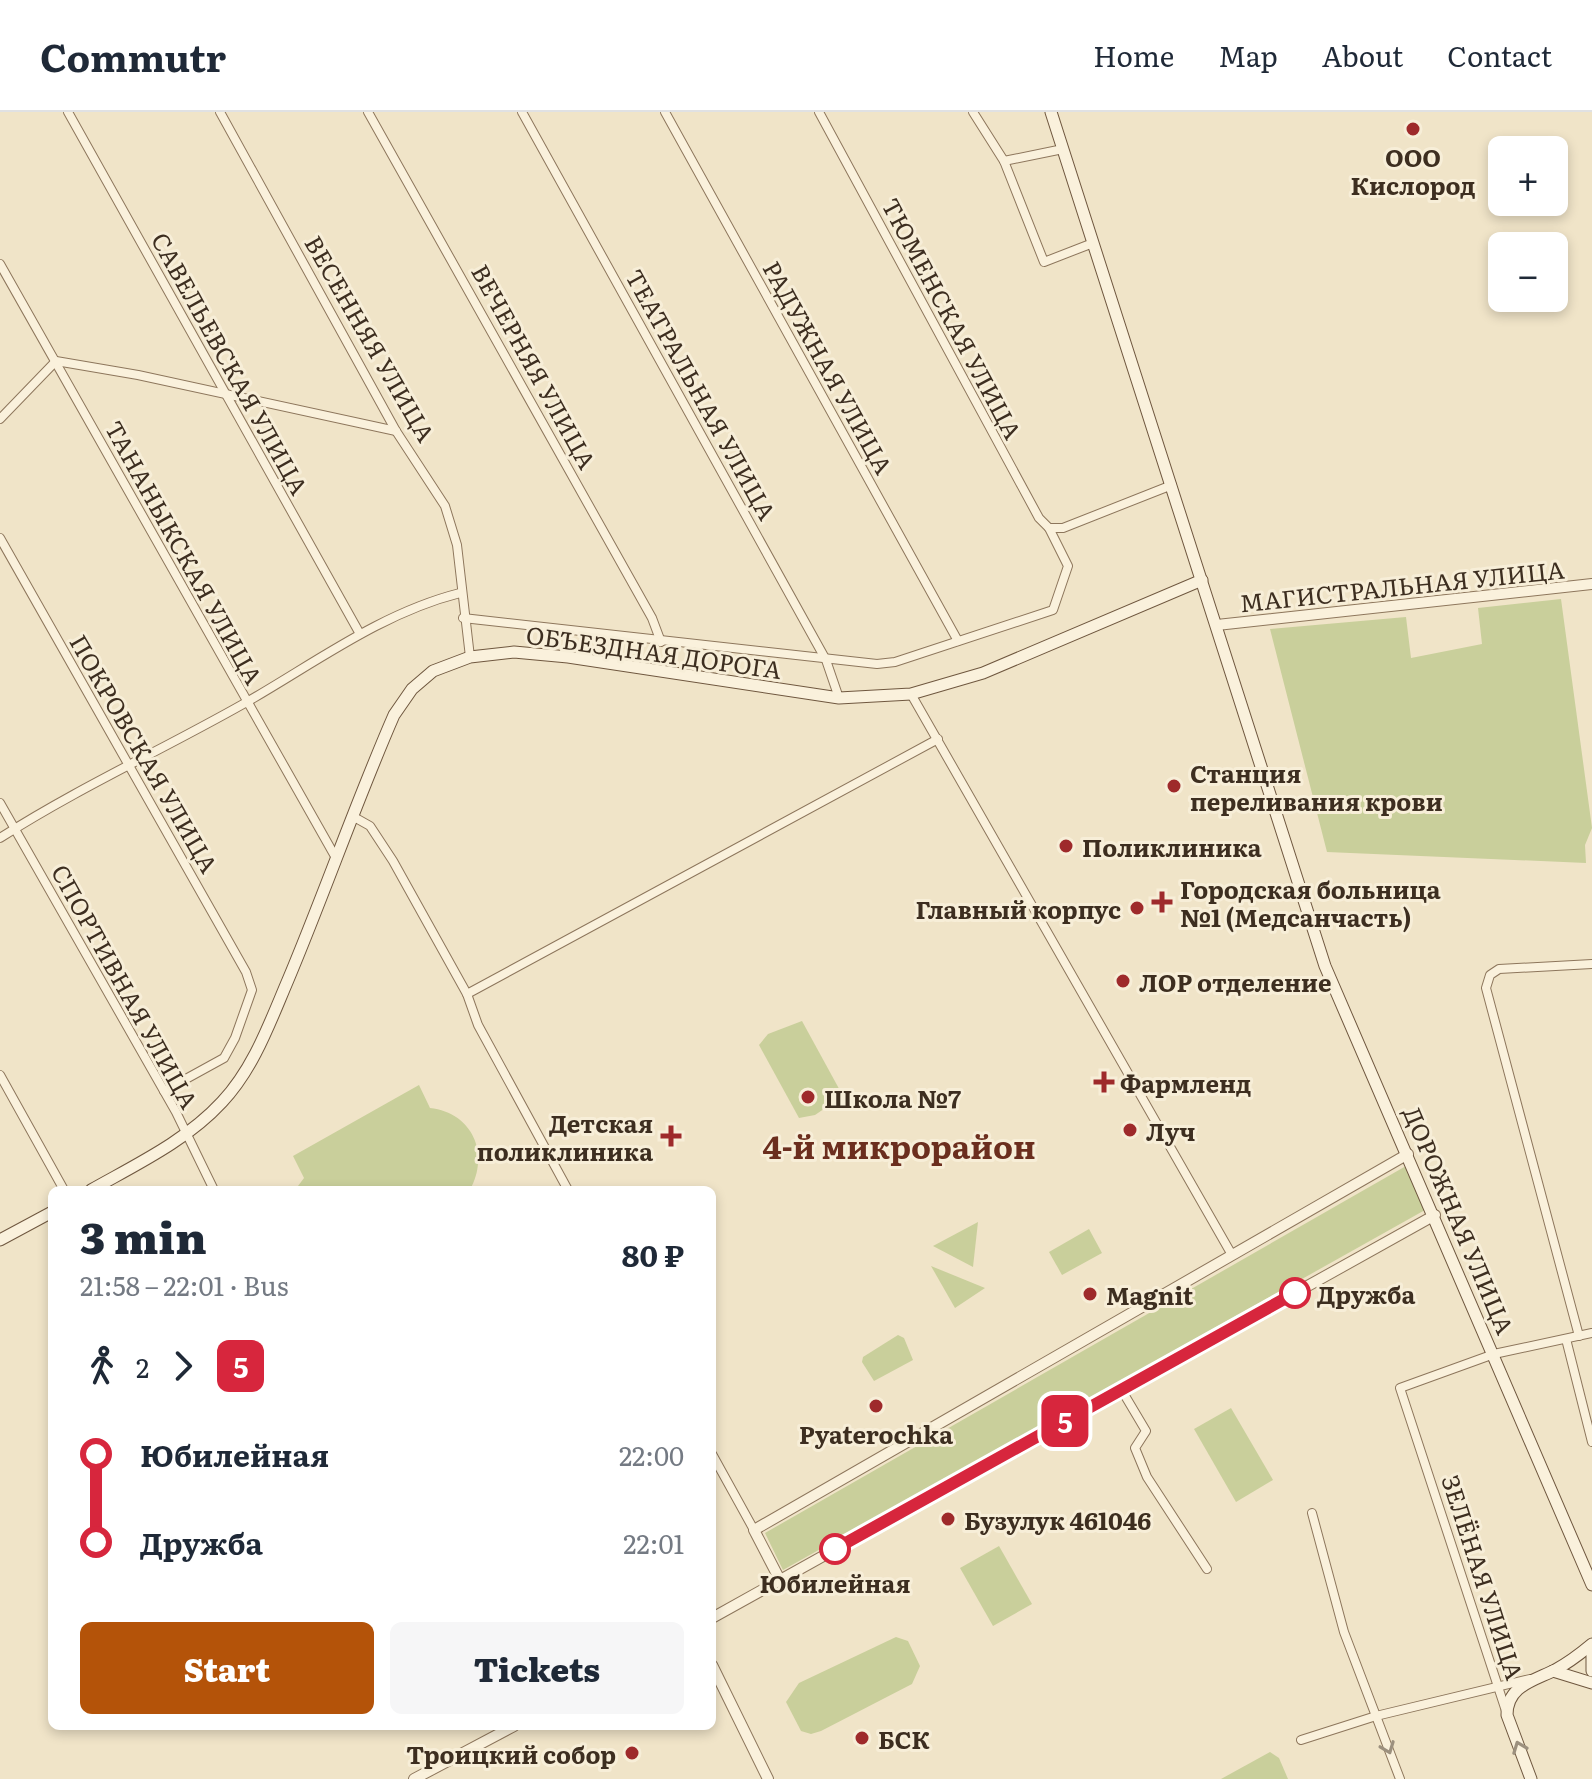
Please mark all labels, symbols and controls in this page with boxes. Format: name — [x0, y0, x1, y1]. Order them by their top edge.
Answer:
text: Commutr — [40, 27, 226, 84]
text: Home — [1093, 34, 1174, 76]
text: Map — [1218, 34, 1278, 76]
text: About — [1322, 34, 1403, 76]
text: Contact — [1447, 34, 1552, 76]
marker: ООО Кислород — [1404, 120, 1422, 138]
map controls — [1488, 136, 1568, 312]
button: + — [1488, 136, 1568, 216]
place label: ООО Кислород — [1350, 139, 1476, 202]
street label: ТЮМЕНСКАЯ УЛИЦА — [874, 191, 1032, 445]
street label: САВЕЛЬЕВСКАЯ УЛИЦА — [144, 225, 318, 501]
street label: ВЕСЕННЯЯ УЛИЦА — [298, 228, 445, 448]
button: − — [1488, 232, 1568, 312]
street label: РАДУЖНАЯ УЛИЦА — [756, 254, 902, 480]
street label: ВЕЧЕРНЯЯ УЛИЦА — [464, 257, 606, 475]
street label: ТЕАТРАЛЬНАЯ УЛИЦА — [618, 262, 786, 526]
street label: ТАНАНЫКСКАЯ УЛИЦА — [98, 414, 272, 691]
street label: МАГИСТРАЛЬНАЯ УЛИЦА — [1238, 551, 1566, 619]
street label: ОБЪЕЗДНАЯ ДОРОГА — [524, 616, 784, 686]
street label: ПОКРОВСКАЯ УЛИЦА — [62, 627, 228, 879]
place label: Станция переливания крови — [1190, 755, 1443, 818]
marker: Станция переливания крови — [1165, 777, 1183, 795]
place label: Поликлиника — [1082, 829, 1262, 864]
marker: Поликлиника — [1057, 837, 1075, 855]
street label: СПОРТИВНАЯ УЛИЦА — [44, 857, 208, 1115]
place label: Городская больница №1 (Медсанчасть) — [1180, 871, 1441, 934]
place label: Главный корпус — [915, 891, 1121, 926]
marker: Городская больница №1 (Медсанчасть) — [1151, 891, 1173, 913]
marker: Главный корпус — [1128, 899, 1146, 917]
place label: ЛОР отделение — [1139, 964, 1332, 999]
marker: ЛОР отделение — [1114, 972, 1132, 990]
place label: Фармленд — [1120, 1065, 1251, 1100]
marker: Фармленд — [1095, 1073, 1113, 1091]
place label: Школа №7 — [824, 1080, 961, 1115]
marker: Школа №7 — [799, 1088, 817, 1106]
street label: ДОРОЖНАЯ УЛИЦА — [1396, 1101, 1524, 1340]
place label: Детская поликлиника — [477, 1105, 653, 1168]
place label: Луч — [1146, 1113, 1196, 1148]
district label: 4-й микрорайон — [762, 1121, 1036, 1169]
marker: Луч — [1121, 1121, 1139, 1139]
marker: Детская поликлиника — [660, 1125, 682, 1147]
text: 3 min — [80, 1202, 207, 1268]
text: 80 ₽ — [622, 1232, 684, 1276]
text: 21:58 – 22:01 · Bus — [80, 1265, 288, 1304]
place label: Дружба — [1317, 1276, 1415, 1311]
place label: Magnit — [1106, 1277, 1194, 1312]
marker: Дружба — [1280, 1278, 1310, 1308]
marker: Magnit — [1081, 1285, 1099, 1303]
icon: walk — [80, 1344, 124, 1388]
icon: forward — [161, 1344, 205, 1388]
text: 5 — [233, 1345, 248, 1387]
text: 2 — [136, 1347, 149, 1386]
line badge: 5 — [1039, 1395, 1091, 1447]
marker: Pyaterochka — [867, 1397, 885, 1415]
text: 5 — [1057, 1400, 1073, 1442]
place label: Pyaterochka — [799, 1416, 953, 1451]
text: Юбилейная — [140, 1432, 329, 1476]
text: 22:00 — [619, 1435, 684, 1474]
street label: ЗЕЛЁНАЯ УЛИЦА — [1434, 1470, 1534, 1684]
place label: Бузулук 461046 — [964, 1502, 1151, 1537]
marker: Бузулук 461046 — [939, 1510, 957, 1528]
text: Дружба — [140, 1520, 263, 1564]
text: 22:01 — [623, 1523, 684, 1562]
marker: Юбилейная — [820, 1534, 850, 1564]
place label: Юбилейная — [759, 1565, 911, 1600]
button: Start — [80, 1622, 374, 1714]
button: Tickets — [390, 1622, 684, 1714]
place label: БСК — [878, 1721, 930, 1756]
marker: БСК — [853, 1729, 871, 1747]
place label: Троицкий собор — [406, 1736, 616, 1771]
one-way arrow — [1378, 1740, 1395, 1754]
one-way arrow — [1512, 1741, 1529, 1755]
marker: Троицкий собор — [623, 1744, 641, 1762]

